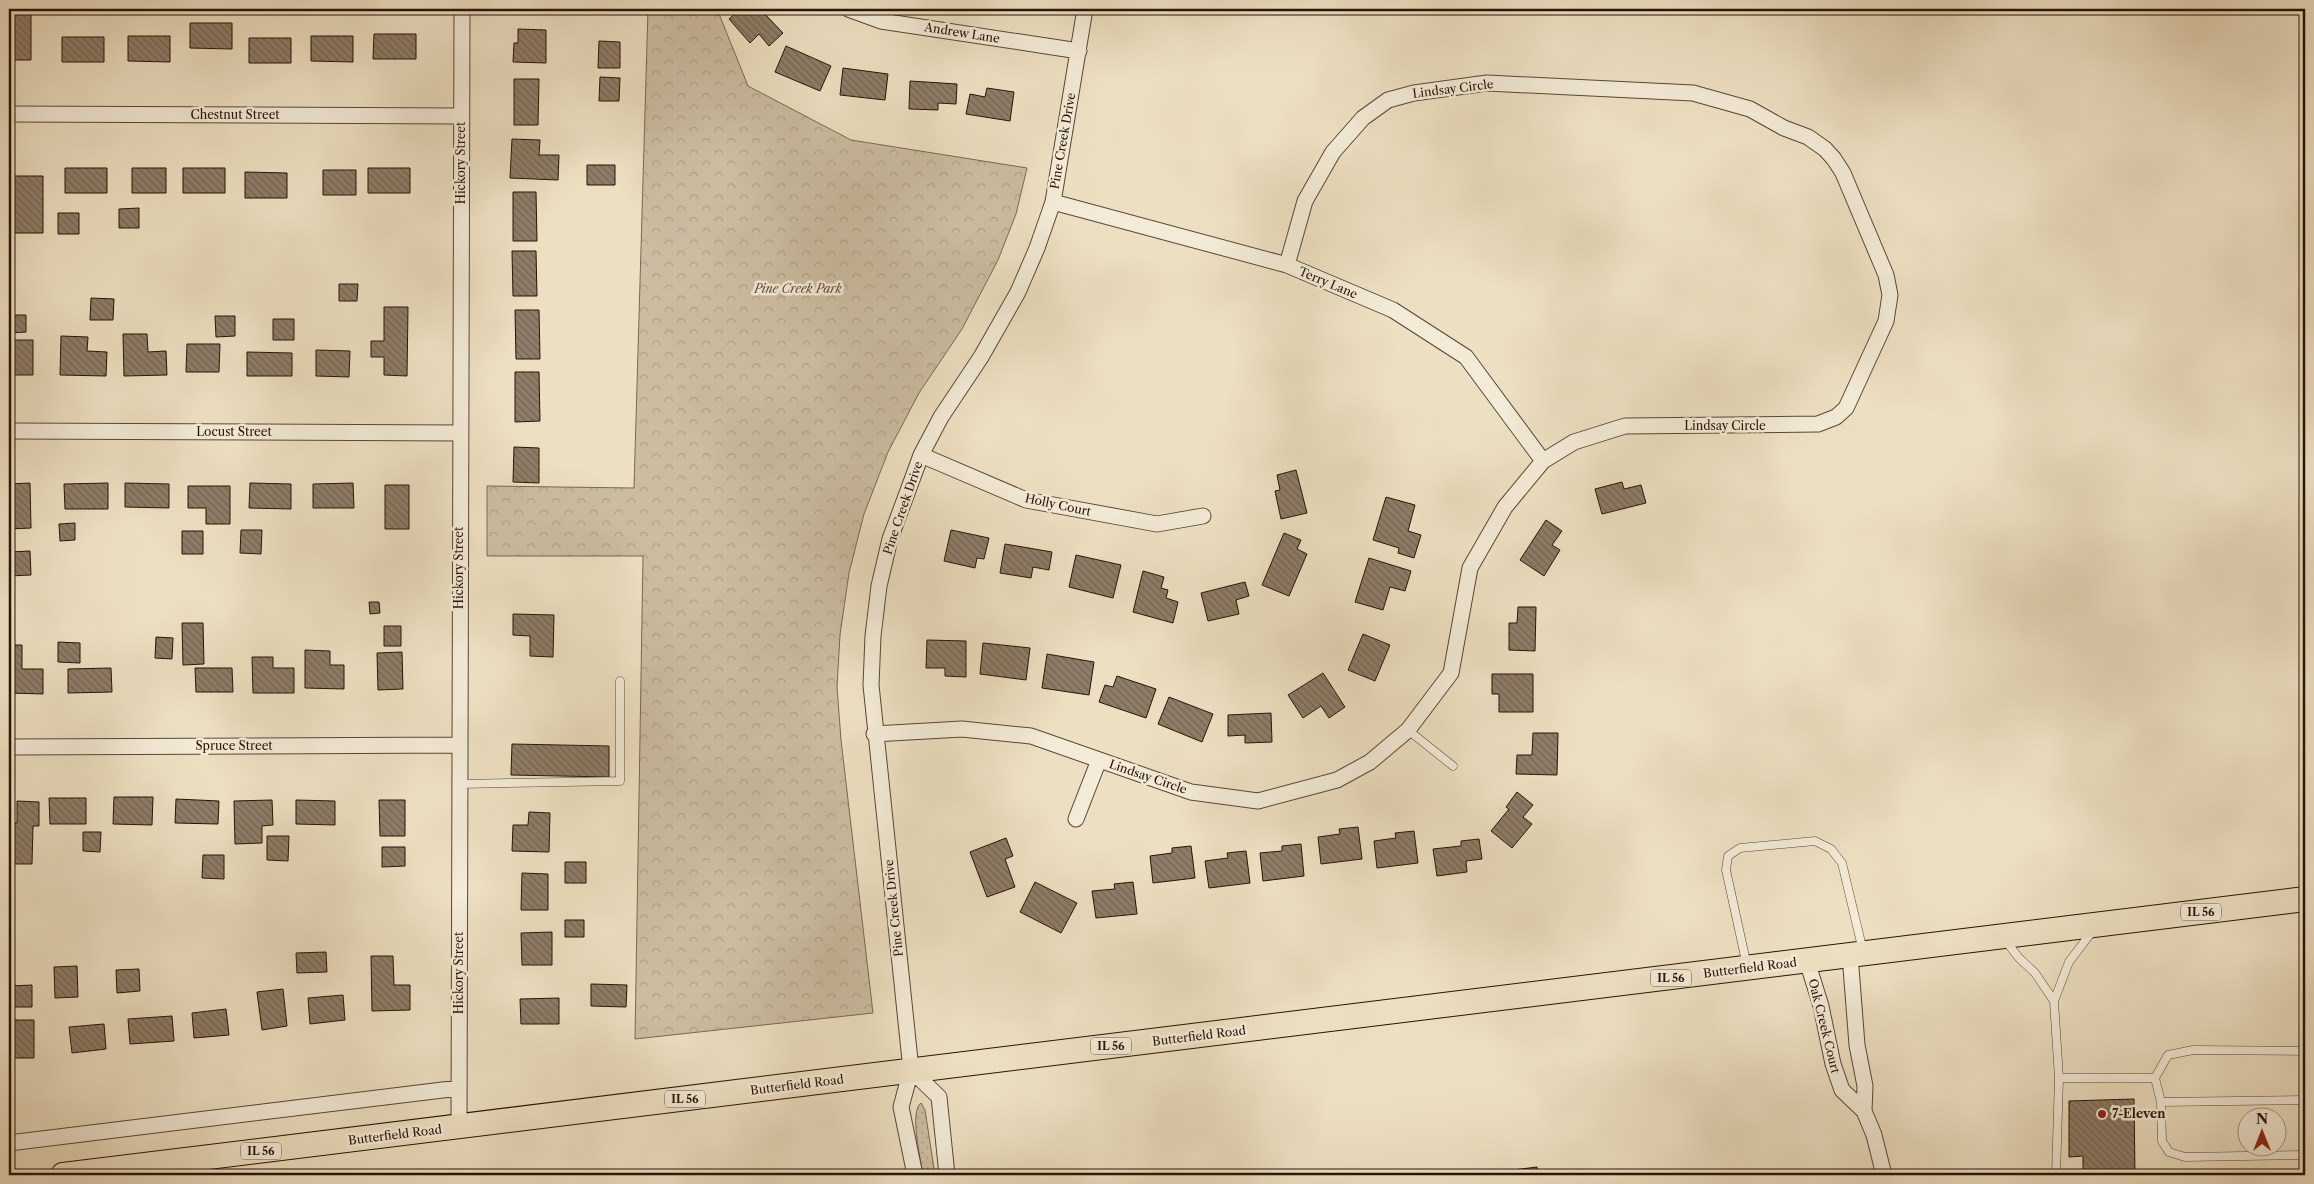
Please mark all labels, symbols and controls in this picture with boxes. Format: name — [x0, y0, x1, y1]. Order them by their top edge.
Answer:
street label: Andrew Lane — [922, 19, 1001, 46]
street label: Lindsay Circle — [1412, 76, 1495, 101]
street label: Pine Creek Drive — [1047, 91, 1078, 190]
street label: Chestnut Street — [190, 107, 280, 122]
street label: Hickory Street — [453, 121, 468, 204]
street label: Terry Lane — [1296, 263, 1360, 302]
park label: Pine Creek Park — [753, 281, 843, 296]
street label: Lindsay Circle — [1684, 418, 1766, 433]
street label: Locust Street — [196, 424, 273, 439]
street label: Pine Creek Drive — [880, 459, 926, 556]
street label: Holly Court — [1024, 490, 1093, 519]
street label: Hickory Street — [451, 526, 466, 609]
street label: Spruce Street — [195, 738, 273, 753]
street label: Lindsay Circle — [1107, 756, 1189, 797]
street label: Pine Creek Drive — [881, 858, 906, 957]
road number: IL 56 — [2181, 904, 2221, 920]
street label: Hickory Street — [451, 931, 466, 1014]
street label: Butterfield Road — [1702, 954, 1798, 981]
road number: IL 56 — [1651, 970, 1691, 986]
street label: Oak Creek Court — [1805, 977, 1844, 1075]
street label: Butterfield Road — [1151, 1022, 1247, 1049]
road number: IL 56 — [1091, 1038, 1131, 1054]
street label: Butterfield Road — [749, 1071, 845, 1098]
road number: IL 56 — [665, 1090, 705, 1108]
place label: 7-Eleven — [2112, 1106, 2166, 1121]
north arrow — [2236, 1106, 2286, 1156]
marker: 7-Eleven — [2096, 1108, 2108, 1120]
text: N — [2256, 1110, 2268, 1128]
street label: Butterfield Road — [347, 1121, 443, 1148]
road number: IL 56 — [241, 1142, 281, 1160]

